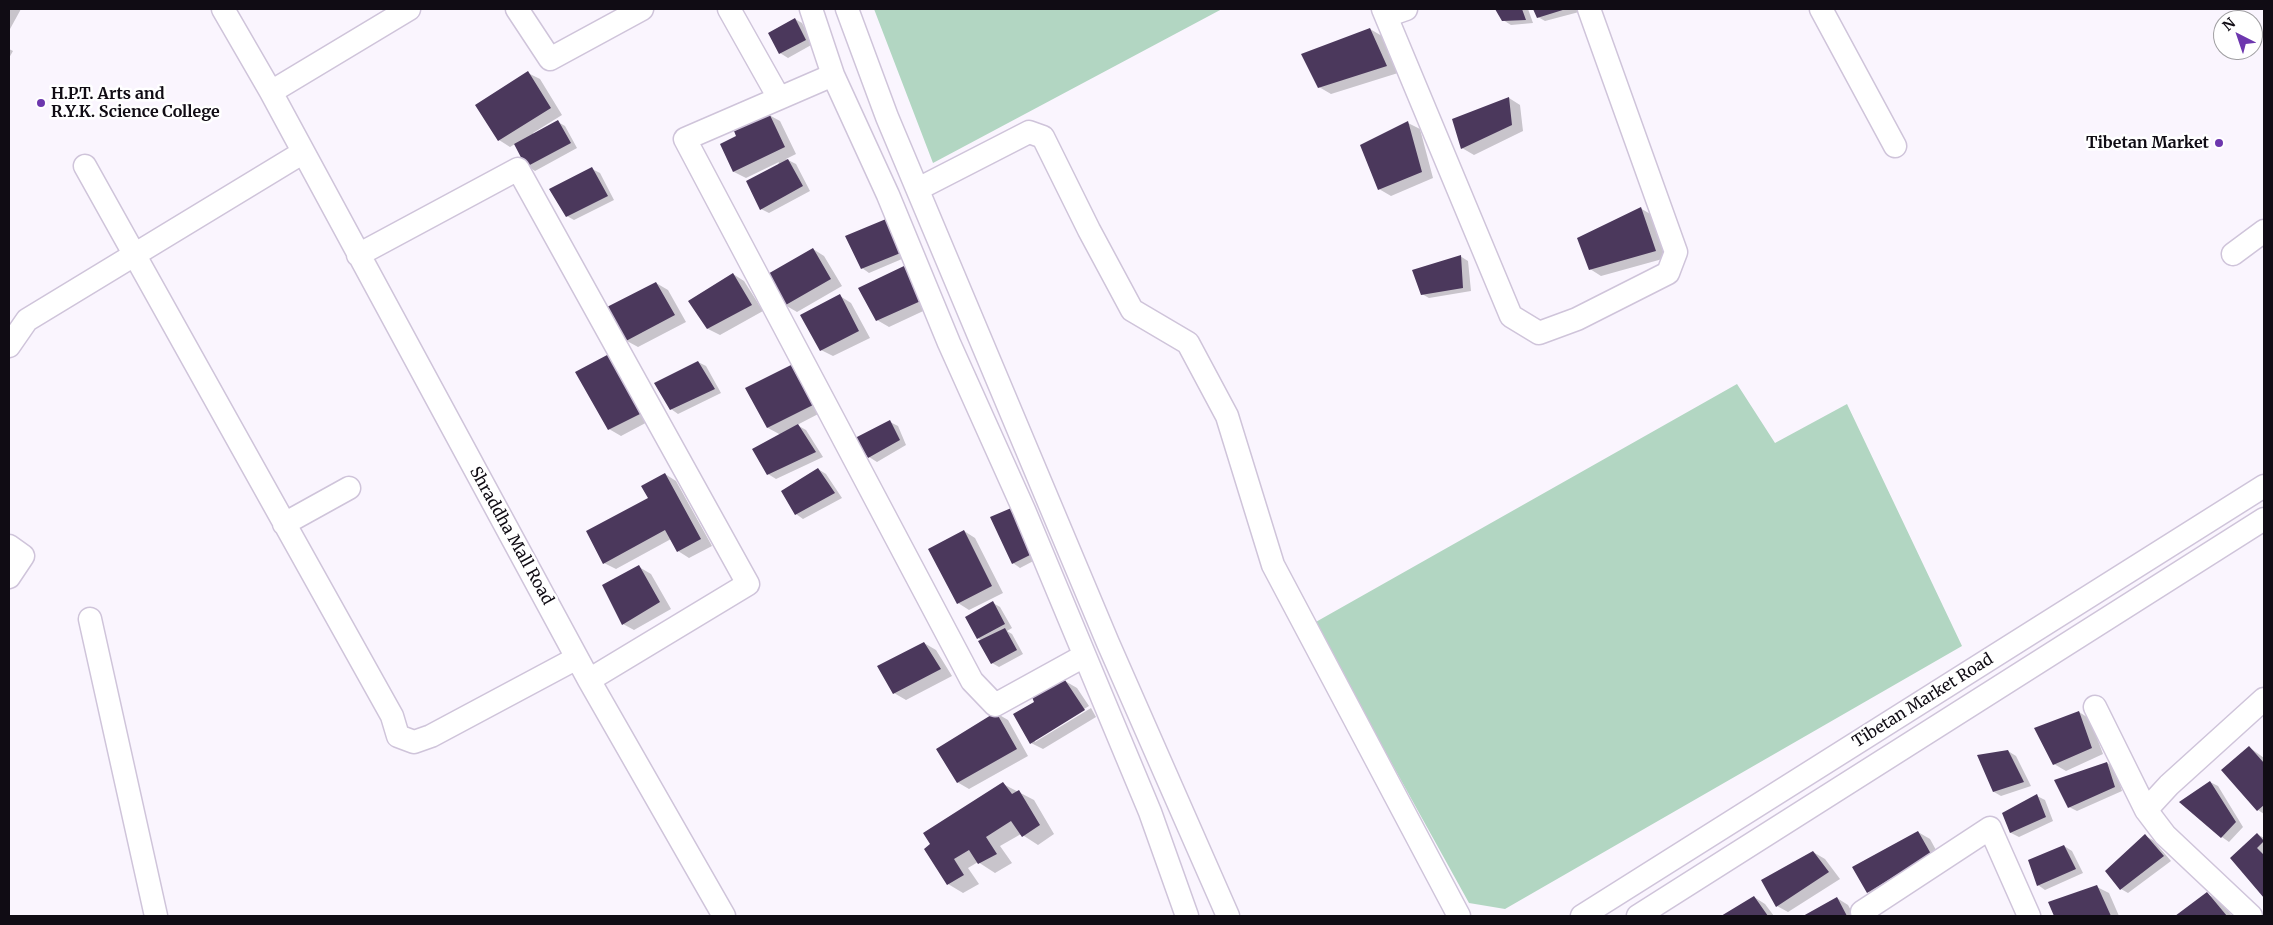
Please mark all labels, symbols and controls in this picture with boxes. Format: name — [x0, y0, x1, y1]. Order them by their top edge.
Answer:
north arrow — [2213, 10, 2263, 60]
text: N — [2219, 14, 2239, 35]
place label: H.P.T. Arts and R.Y.K. Science College — [51, 84, 220, 122]
marker: H.P.T. Arts and R.Y.K. Science College — [35, 97, 47, 109]
place label: Tibetan Market — [2086, 133, 2209, 153]
marker: Tibetan Market — [2213, 137, 2225, 149]
street label: Shraddha Mall Road — [465, 464, 557, 608]
street label: Tibetan Market Road — [1849, 650, 1997, 752]

